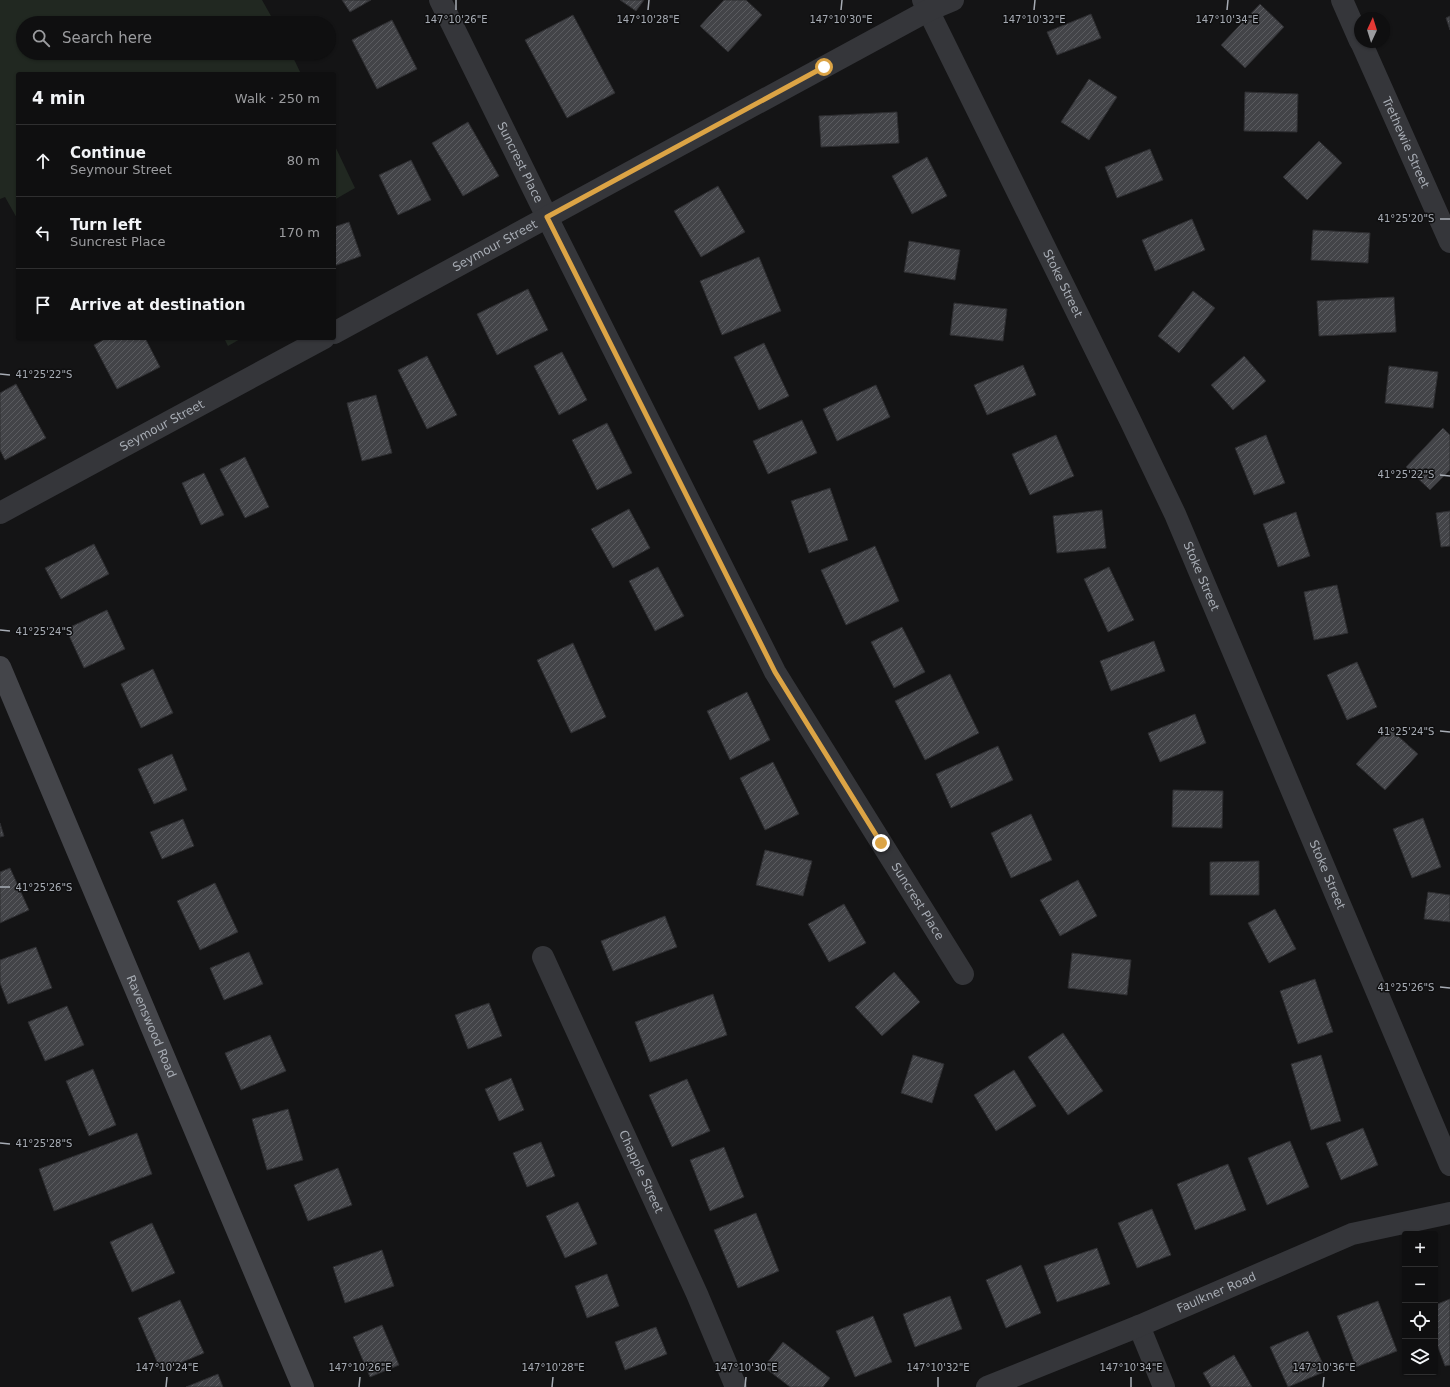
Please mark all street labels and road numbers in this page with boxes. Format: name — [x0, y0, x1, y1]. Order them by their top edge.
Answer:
street label: Trethewie Street — [1379, 94, 1432, 190]
street label: Suncrest Place — [494, 120, 546, 205]
street label: Seymour Street — [450, 217, 540, 274]
street label: Stoke Street — [1040, 247, 1085, 320]
street label: Seymour Street — [117, 397, 207, 454]
street label: Stoke Street — [1180, 539, 1222, 613]
street label: Stoke Street — [1307, 838, 1348, 912]
street label: Suncrest Place — [888, 860, 947, 942]
street label: Ravenswood Road — [124, 973, 179, 1080]
street label: Chapple Street — [616, 1128, 666, 1216]
street label: Faulkner Road — [1175, 1269, 1258, 1316]

